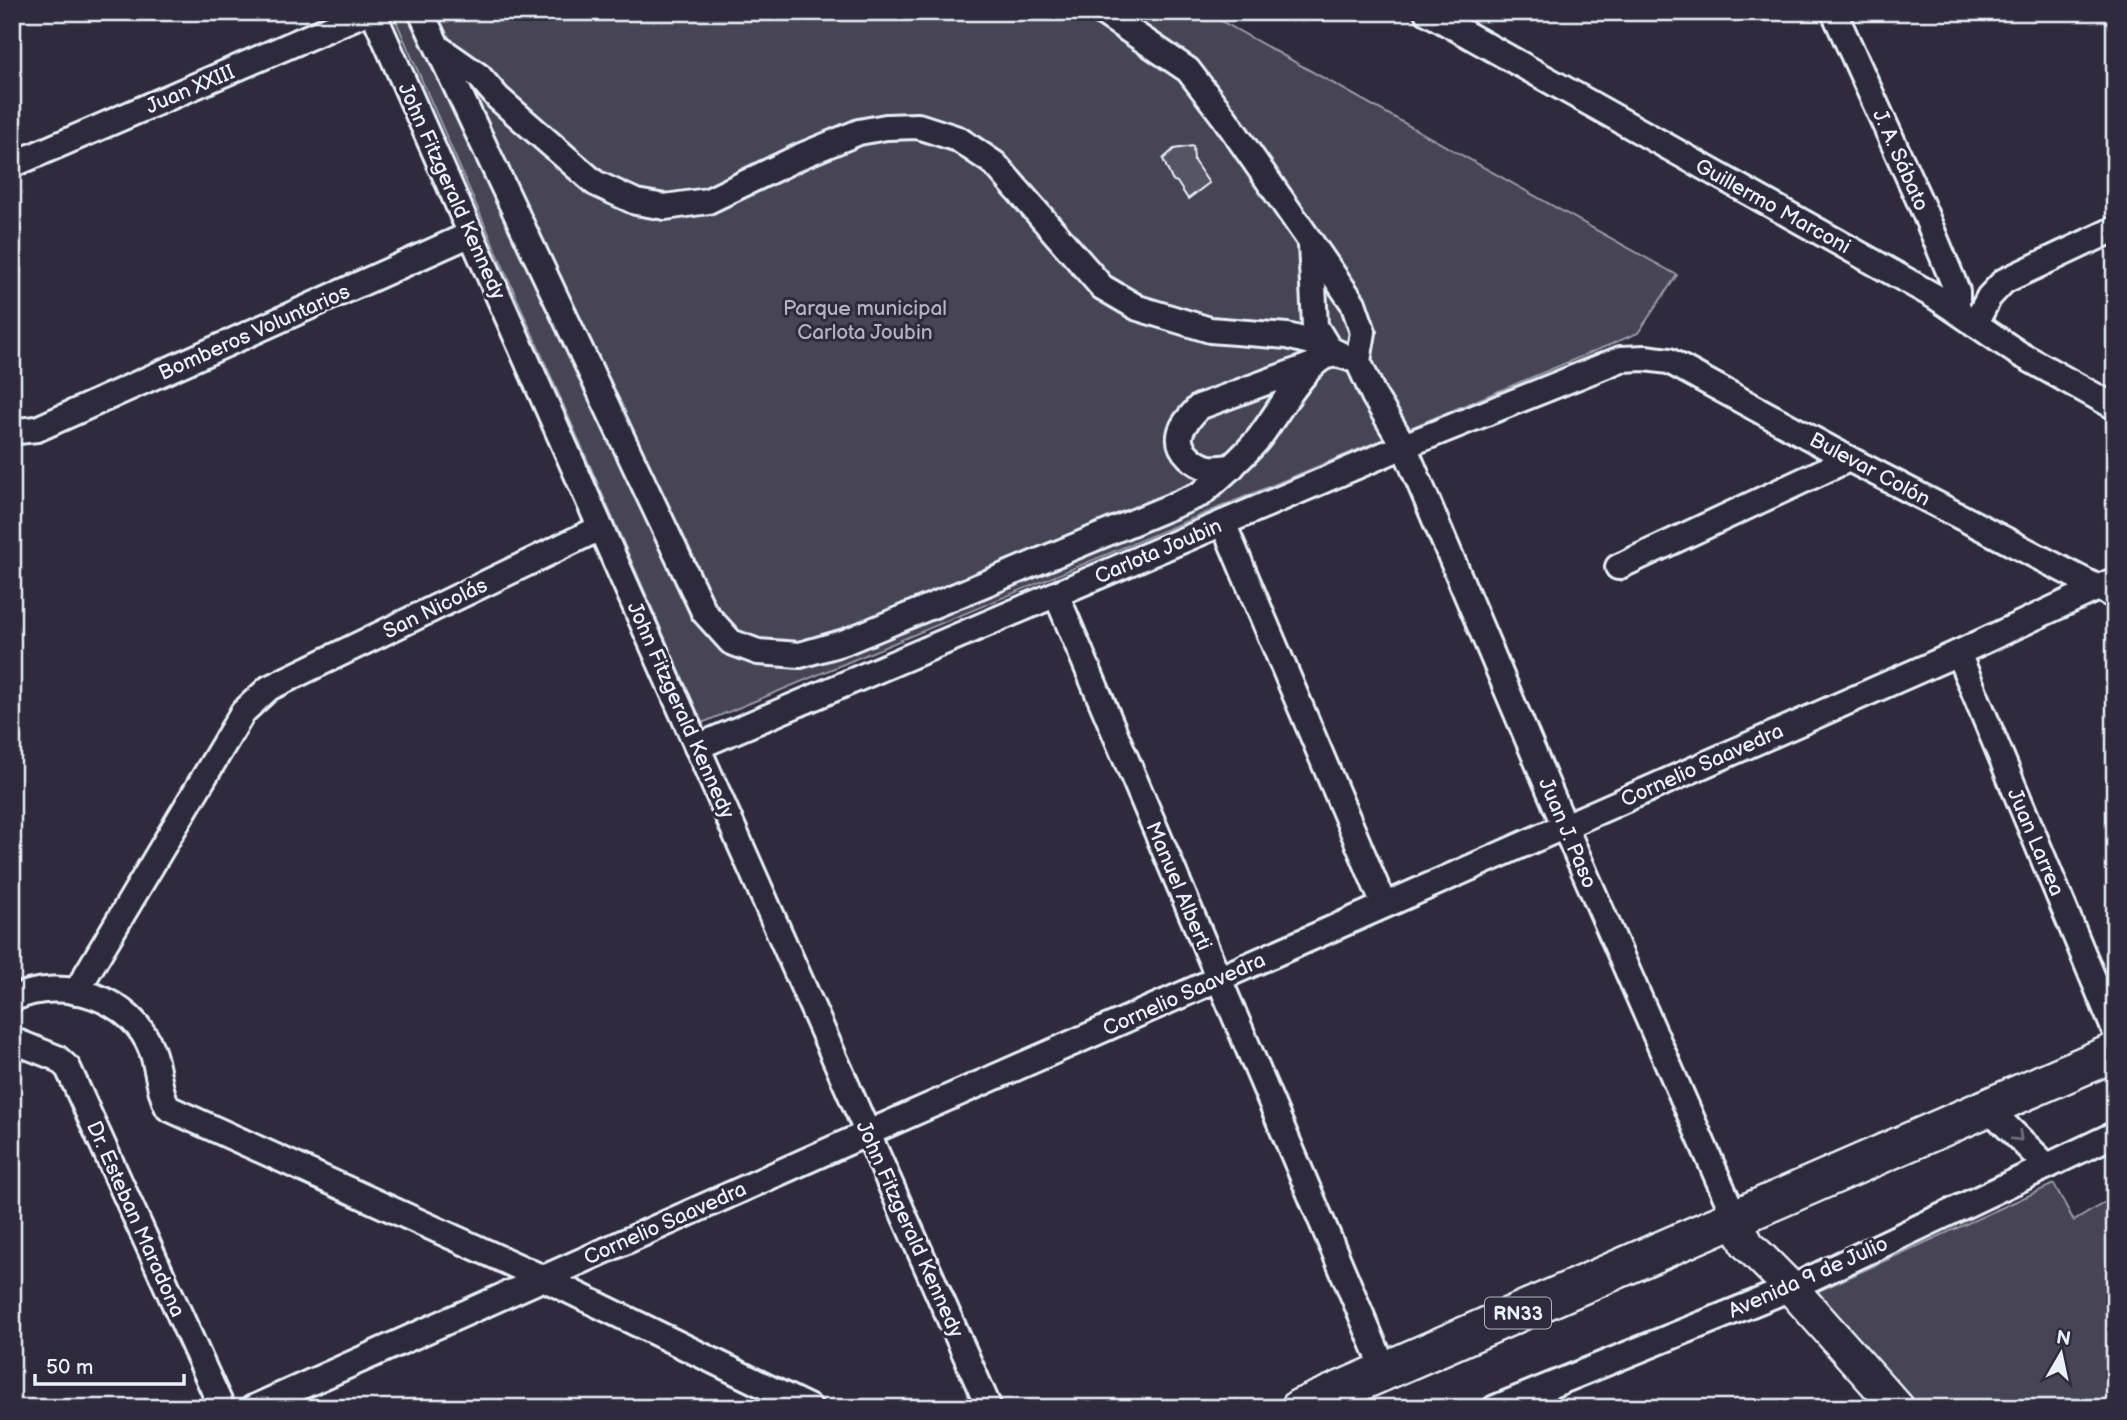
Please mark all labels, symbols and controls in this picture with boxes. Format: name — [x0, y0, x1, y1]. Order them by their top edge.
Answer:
street label: Juan XXIII — [142, 60, 238, 119]
street label: John Fitzgerald Kennedy — [392, 79, 511, 304]
street label: J. A. Sábato — [1867, 106, 1934, 215]
street label: Guillermo Marconi — [1691, 153, 1855, 259]
street label: Bomberos Voluntarios — [155, 279, 354, 386]
park label: Parque municipal Carlota Joubin — [783, 296, 947, 345]
street label: Bulevar Colón — [1805, 427, 1934, 512]
street label: Carlota Joubin — [1091, 513, 1225, 589]
street label: San Nicolás — [379, 573, 491, 644]
street label: John Fitzgerald Kennedy — [621, 598, 740, 823]
street label: Cornelio Saavedra — [1617, 718, 1787, 813]
street label: Juan J. Paso — [1533, 774, 1602, 892]
street label: Juan Larrea — [2002, 785, 2069, 900]
street label: Manuel Alberti — [1140, 818, 1217, 954]
street label: Cornelio Saavedra — [1099, 947, 1269, 1042]
street label: Dr. Esteban Maradona — [81, 1117, 190, 1321]
street label: John Fitzgerald Kennedy — [850, 1117, 969, 1342]
one-way arrow — [2010, 1128, 2023, 1141]
street label: Cornelio Saavedra — [580, 1176, 750, 1271]
street label: Avenida 9 de Julio — [1725, 1231, 1892, 1324]
road number: RN33 — [1485, 1298, 1551, 1329]
north arrow — [2025, 1318, 2096, 1388]
text: N — [2055, 1326, 2072, 1351]
scale bar — [35, 1343, 184, 1387]
text: 50 m — [46, 1355, 93, 1380]

